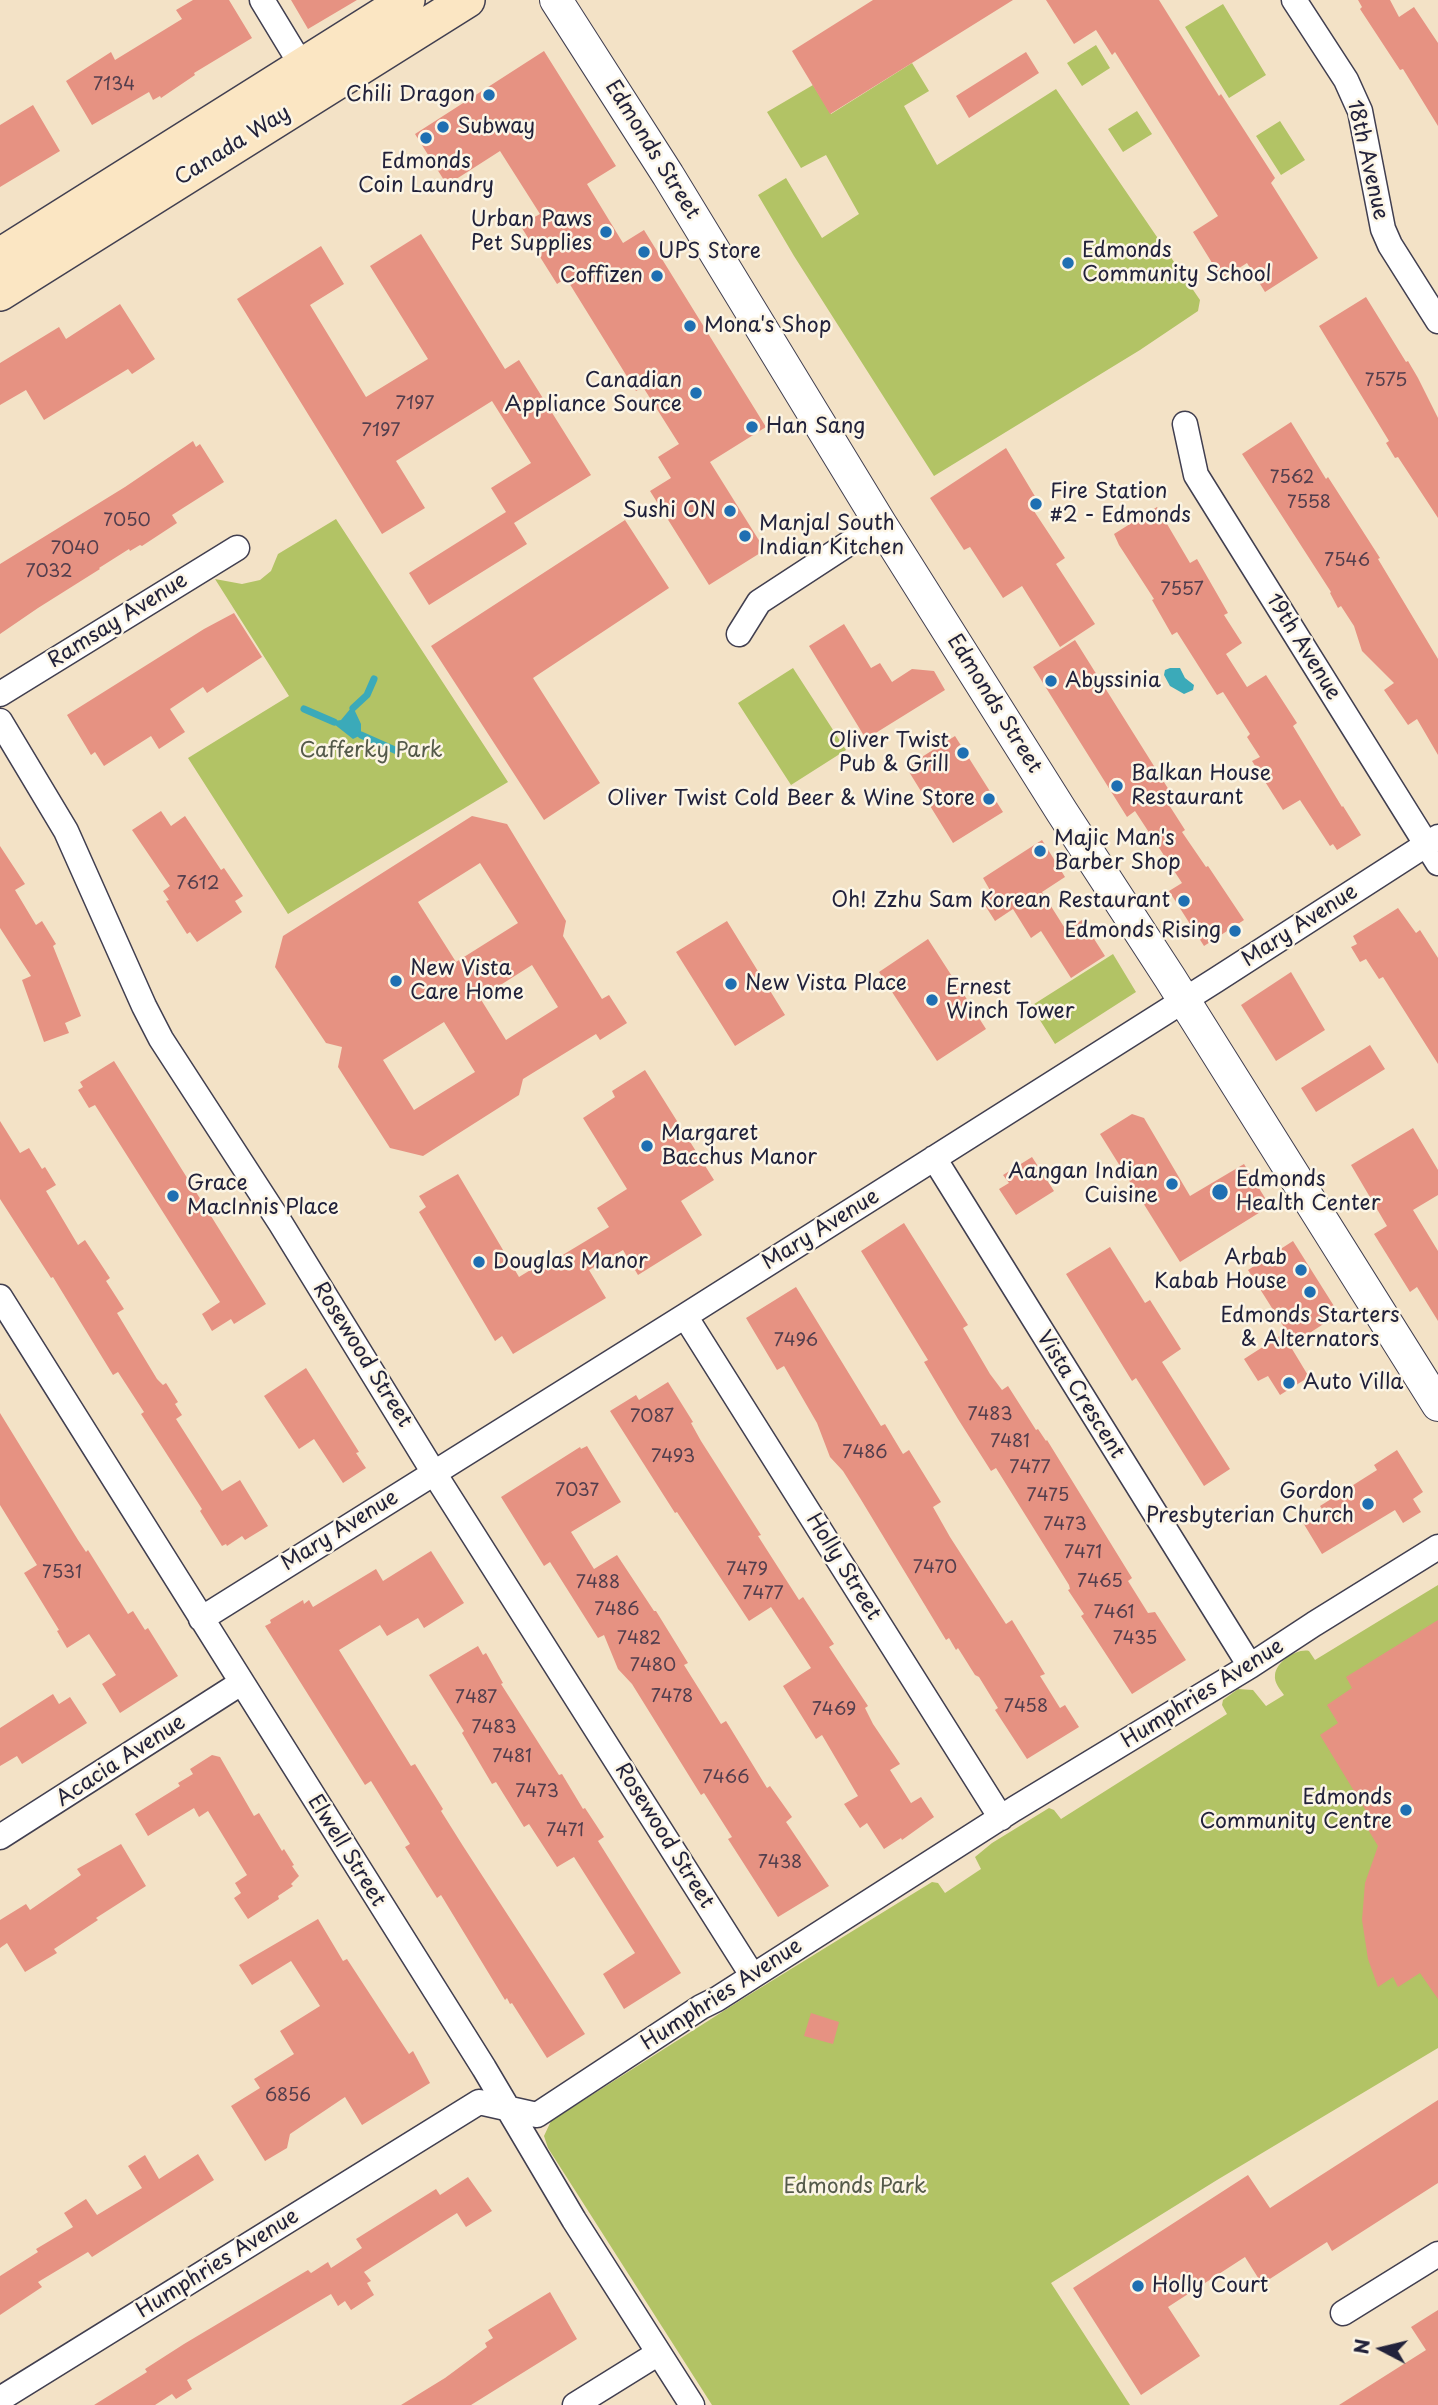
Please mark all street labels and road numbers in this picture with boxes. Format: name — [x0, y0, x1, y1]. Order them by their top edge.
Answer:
street label: Edmonds Street — [599, 76, 705, 224]
street label: 18th Avenue — [1341, 98, 1393, 222]
street label: Canada Way — [171, 100, 295, 192]
street label: Ramsay Avenue — [44, 568, 192, 674]
street label: 19th Avenue — [1260, 589, 1346, 705]
street label: Edmonds Street — [941, 630, 1047, 778]
street label: Mary Avenue — [1237, 879, 1363, 973]
street label: Mary Avenue — [758, 1184, 884, 1276]
street label: Rosewood Street — [307, 1277, 417, 1433]
street label: Vista Crescent — [1031, 1326, 1129, 1464]
street label: Mary Avenue — [277, 1485, 403, 1577]
street label: Holly Street — [800, 1509, 886, 1625]
street label: Humphries Avenue — [1117, 1634, 1289, 1754]
street label: Acacia Avenue — [52, 1710, 190, 1812]
street label: Rosewood Street — [609, 1758, 719, 1914]
street label: Elwell Street — [302, 1790, 390, 1912]
street label: Humphries Avenue — [637, 1934, 807, 2056]
street label: Humphries Avenue — [132, 2204, 304, 2324]

